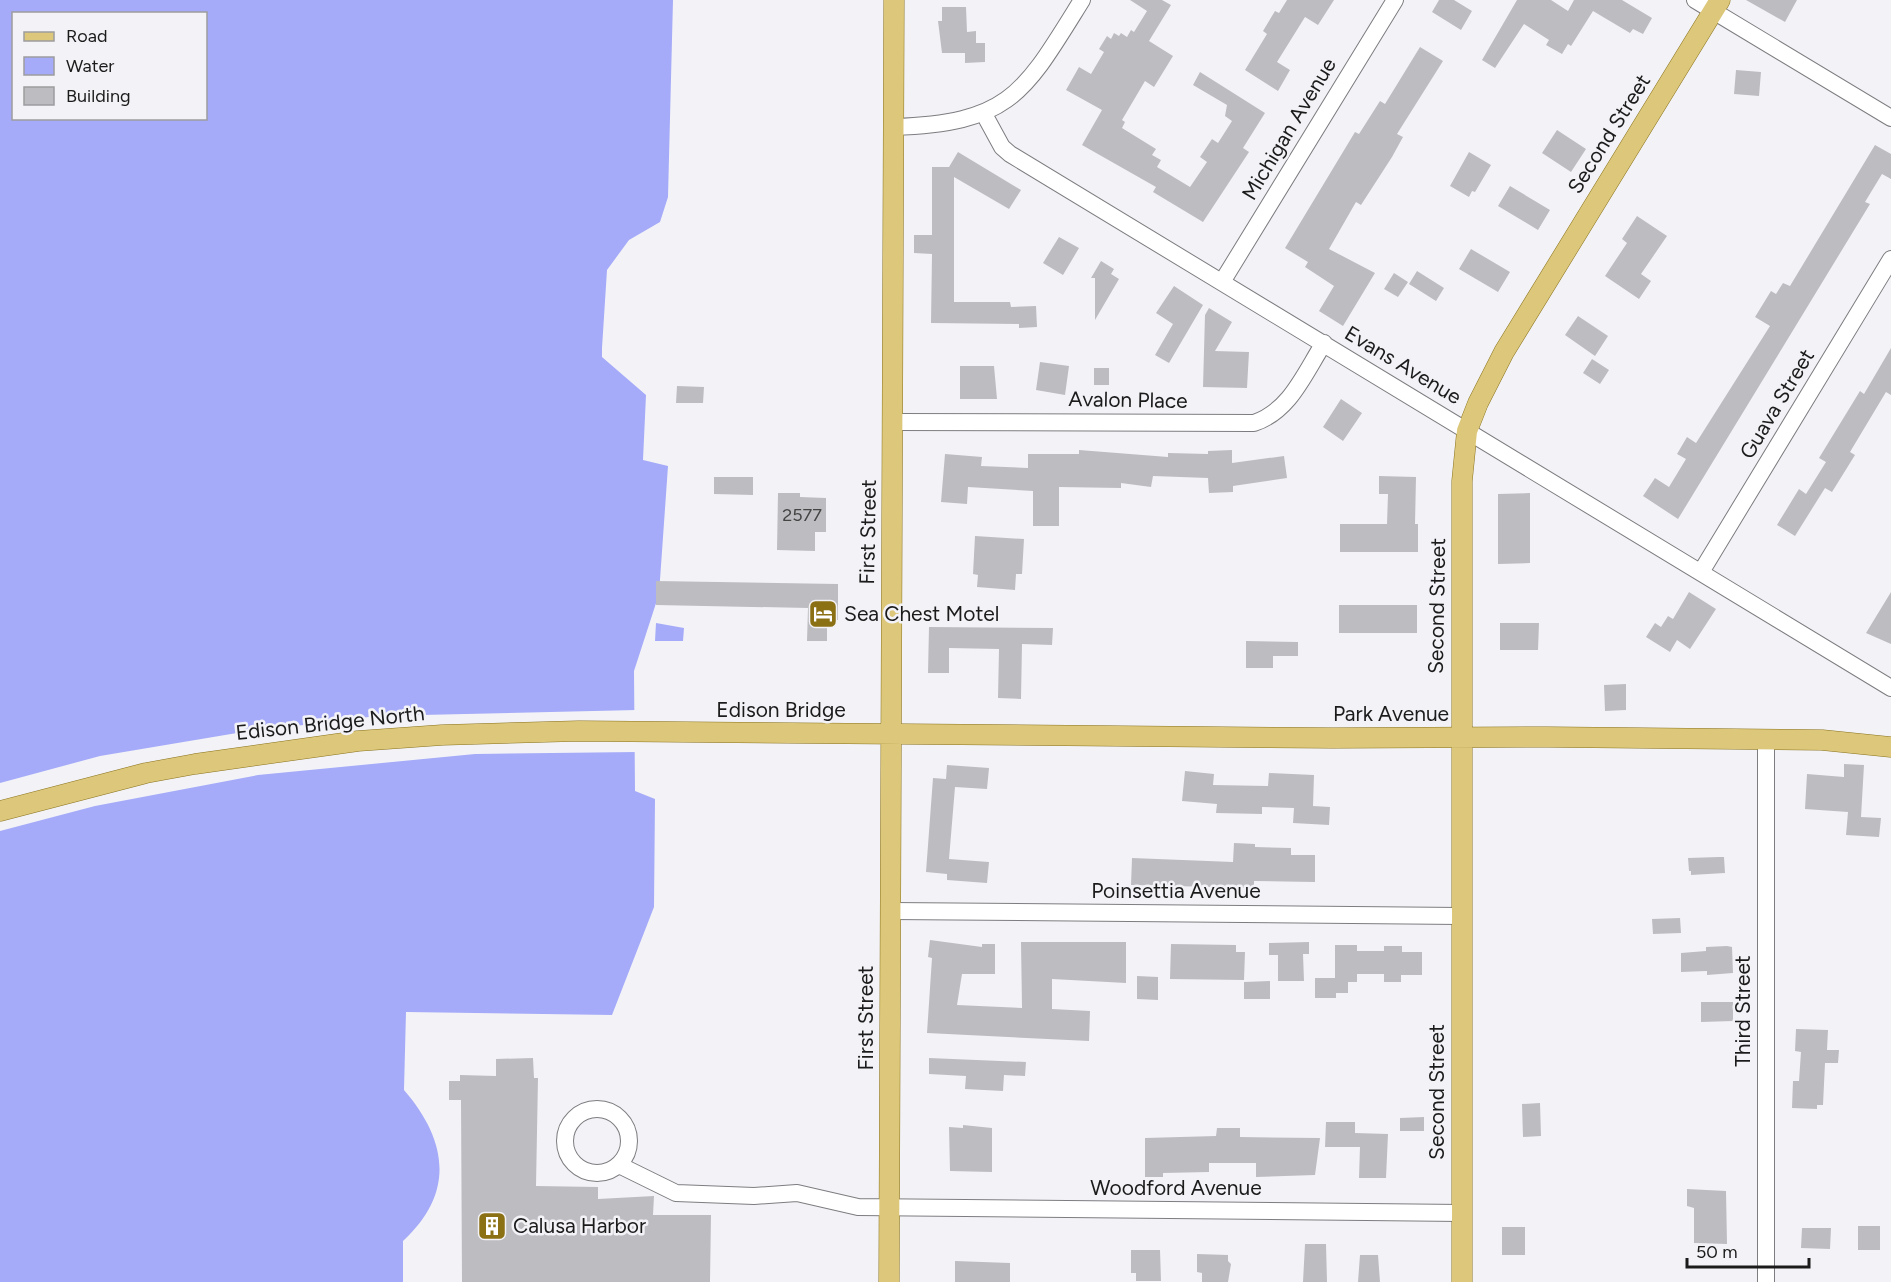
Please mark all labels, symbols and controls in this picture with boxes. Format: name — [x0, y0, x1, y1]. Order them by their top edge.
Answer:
legend — [12, 12, 207, 120]
text: Road — [66, 25, 107, 47]
street label: Michigan Avenue — [1236, 53, 1341, 204]
text: Water — [66, 55, 114, 77]
street label: Second Street — [1562, 69, 1655, 198]
text: Building — [66, 85, 131, 107]
street label: Evans Avenue — [1340, 320, 1466, 409]
street label: Guava Street — [1734, 344, 1819, 463]
street label: Avalon Place — [1068, 386, 1188, 413]
street label: First Street — [854, 479, 881, 585]
house number: 2577 — [782, 504, 822, 526]
street label: Second Street — [1423, 538, 1450, 674]
hotel icon: Sea Chest Motel — [807, 598, 839, 630]
place label: Sea Chest Motel — [844, 601, 999, 626]
street label: Edison Bridge — [716, 697, 846, 722]
street label: Edison Bridge North — [234, 700, 426, 745]
street label: Park Avenue — [1333, 701, 1449, 726]
street label: Poinsettia Avenue — [1091, 878, 1261, 903]
street label: Third Street — [1730, 955, 1755, 1067]
street label: First Street — [853, 965, 878, 1071]
street label: Second Street — [1424, 1024, 1449, 1160]
street label: Woodford Avenue — [1090, 1175, 1262, 1200]
building icon: Calusa Harbor — [476, 1210, 508, 1242]
place label: Calusa Harbor — [513, 1213, 646, 1238]
scale bar — [1687, 1231, 1808, 1269]
text: 50 m — [1696, 1241, 1738, 1263]

